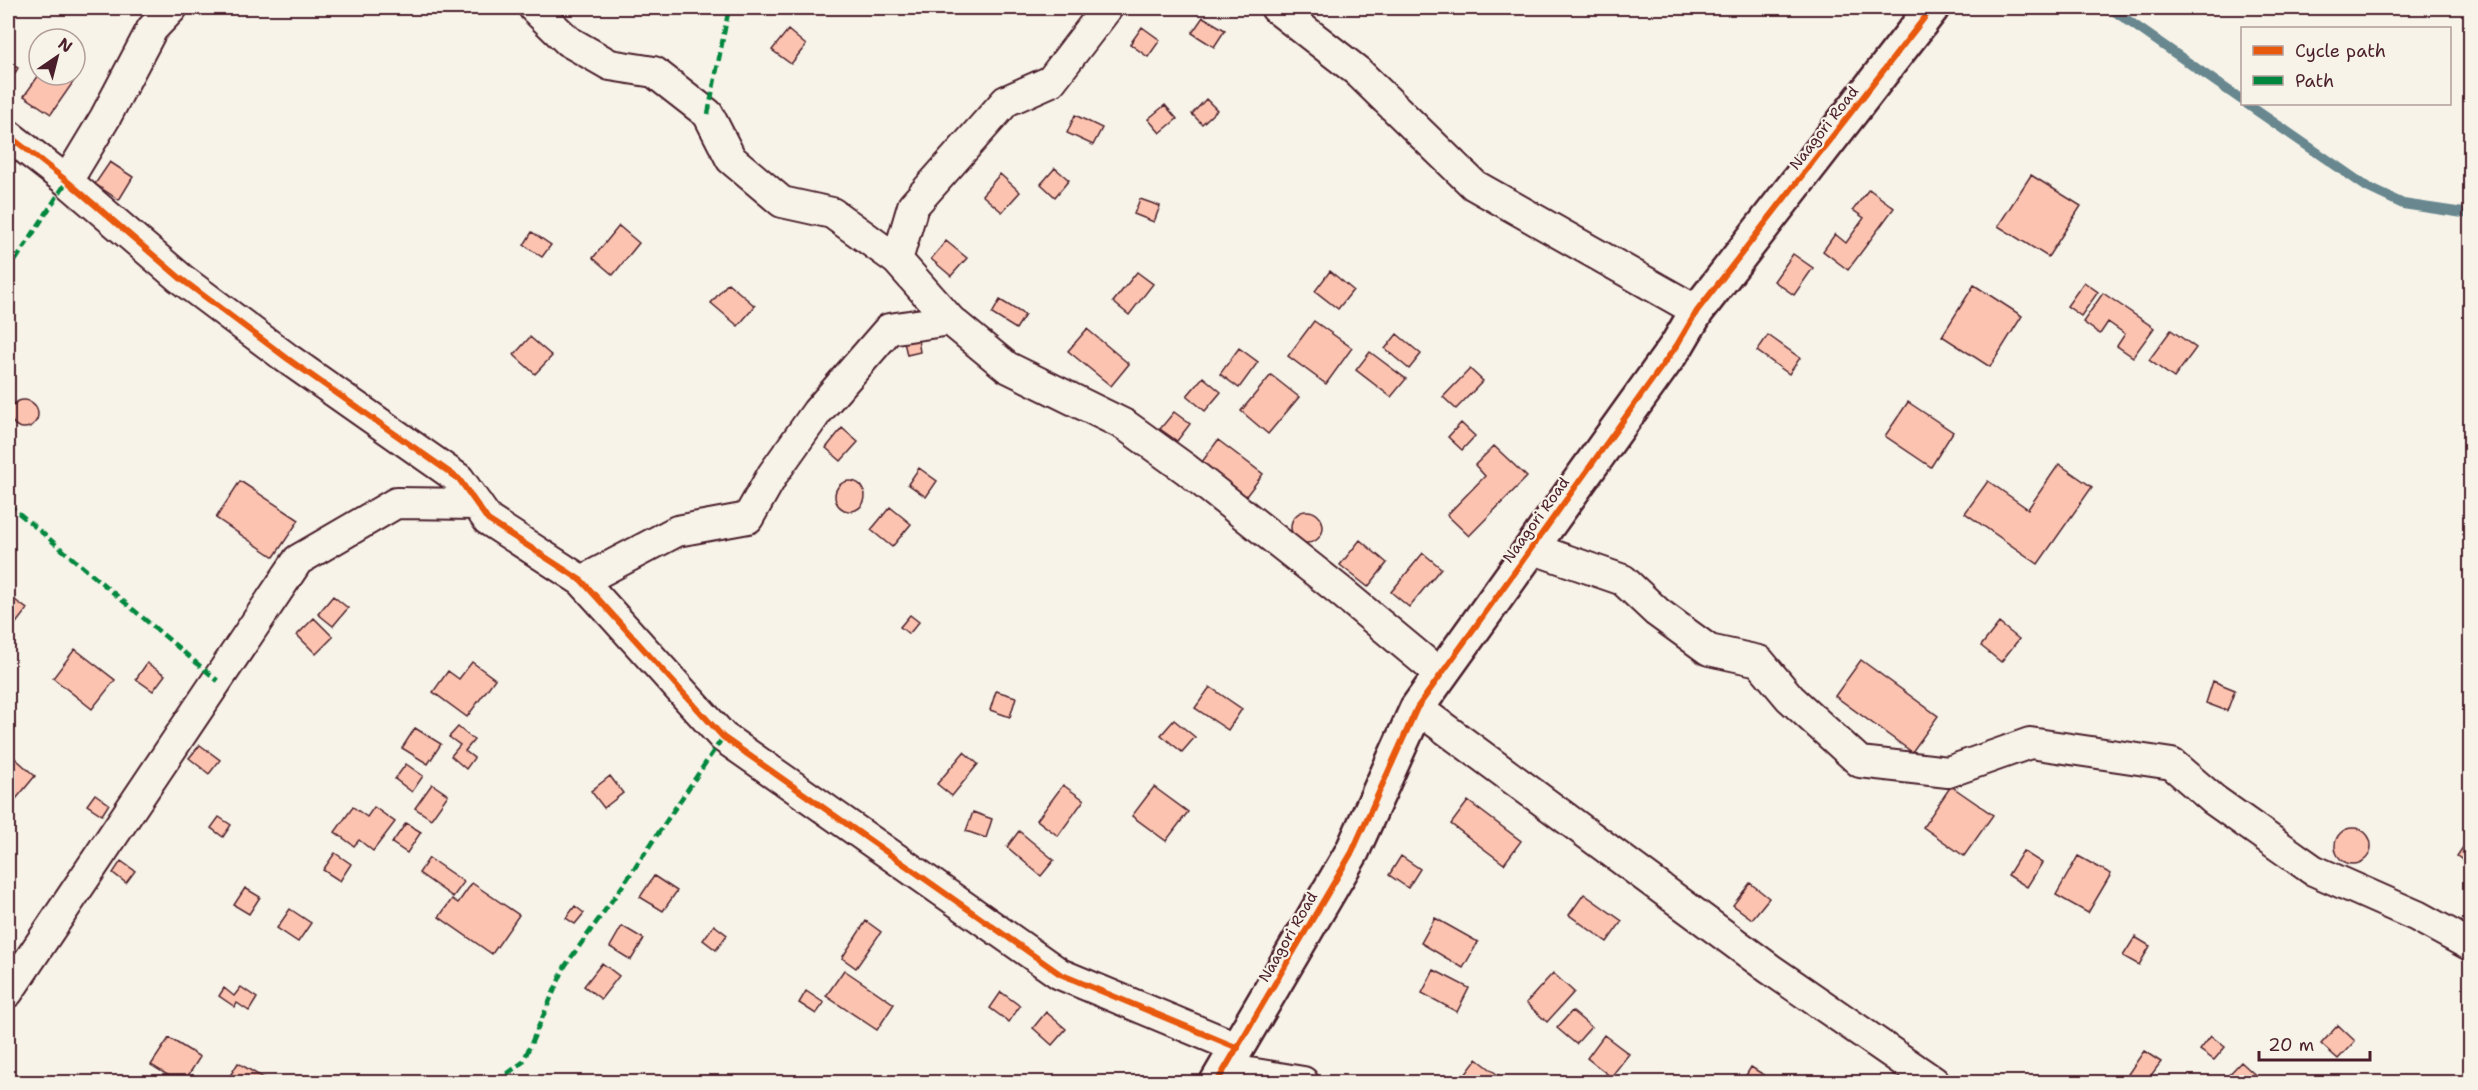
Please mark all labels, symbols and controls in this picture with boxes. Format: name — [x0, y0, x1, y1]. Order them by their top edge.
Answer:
north arrow — [27, 27, 87, 87]
legend — [2241, 27, 2451, 105]
text: N — [54, 33, 77, 57]
text: Cycle path — [2295, 39, 2386, 63]
text: Path — [2295, 69, 2334, 93]
street label: Naagori Road — [1785, 82, 1863, 174]
street label: Naagori Road — [1498, 473, 1574, 567]
street label: Naagori Road — [1254, 888, 1322, 986]
scale bar — [2259, 1024, 2370, 1062]
text: 20 m — [2268, 1033, 2314, 1057]

